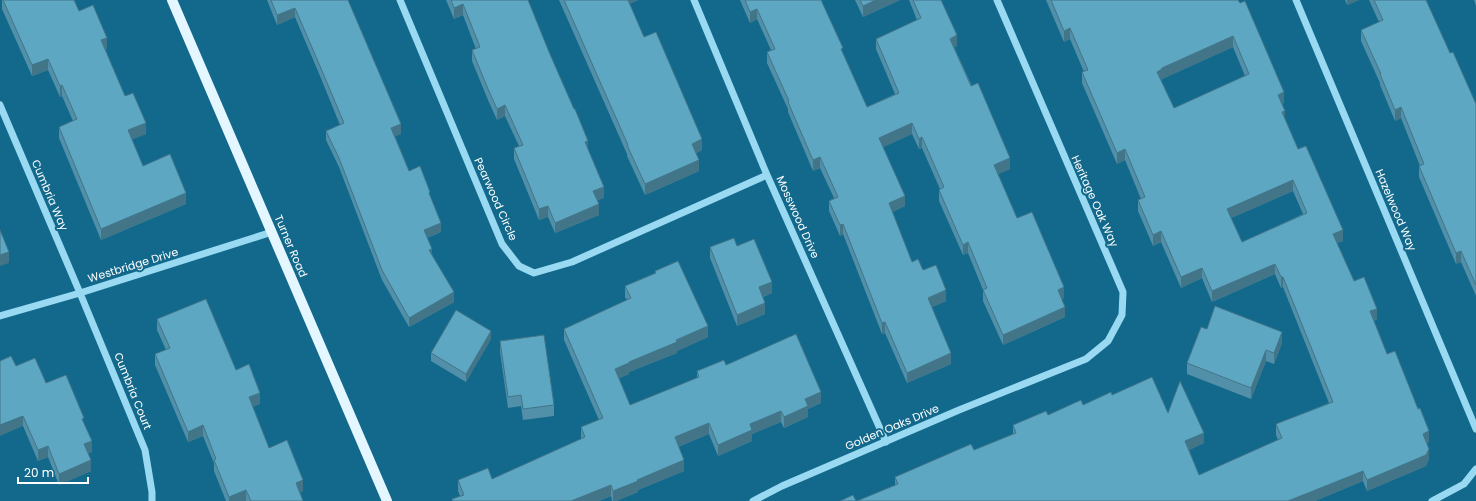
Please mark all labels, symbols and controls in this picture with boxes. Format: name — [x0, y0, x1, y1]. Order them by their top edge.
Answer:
street label: Heritage Oak Way — [1068, 153, 1123, 250]
street label: Pearwood Circle — [470, 155, 522, 243]
street label: Cumbria Way — [28, 157, 72, 234]
street label: Hazelwood Way — [1372, 167, 1421, 254]
street label: Mosswood Drive — [773, 173, 823, 261]
street label: Turner Road — [271, 212, 311, 280]
street label: Westbridge Drive — [86, 244, 180, 286]
street label: Cumbria Court — [110, 350, 156, 432]
street label: Golden Oaks Drive — [843, 400, 942, 454]
scale bar — [18, 459, 88, 485]
text: 20 m — [24, 464, 54, 481]

